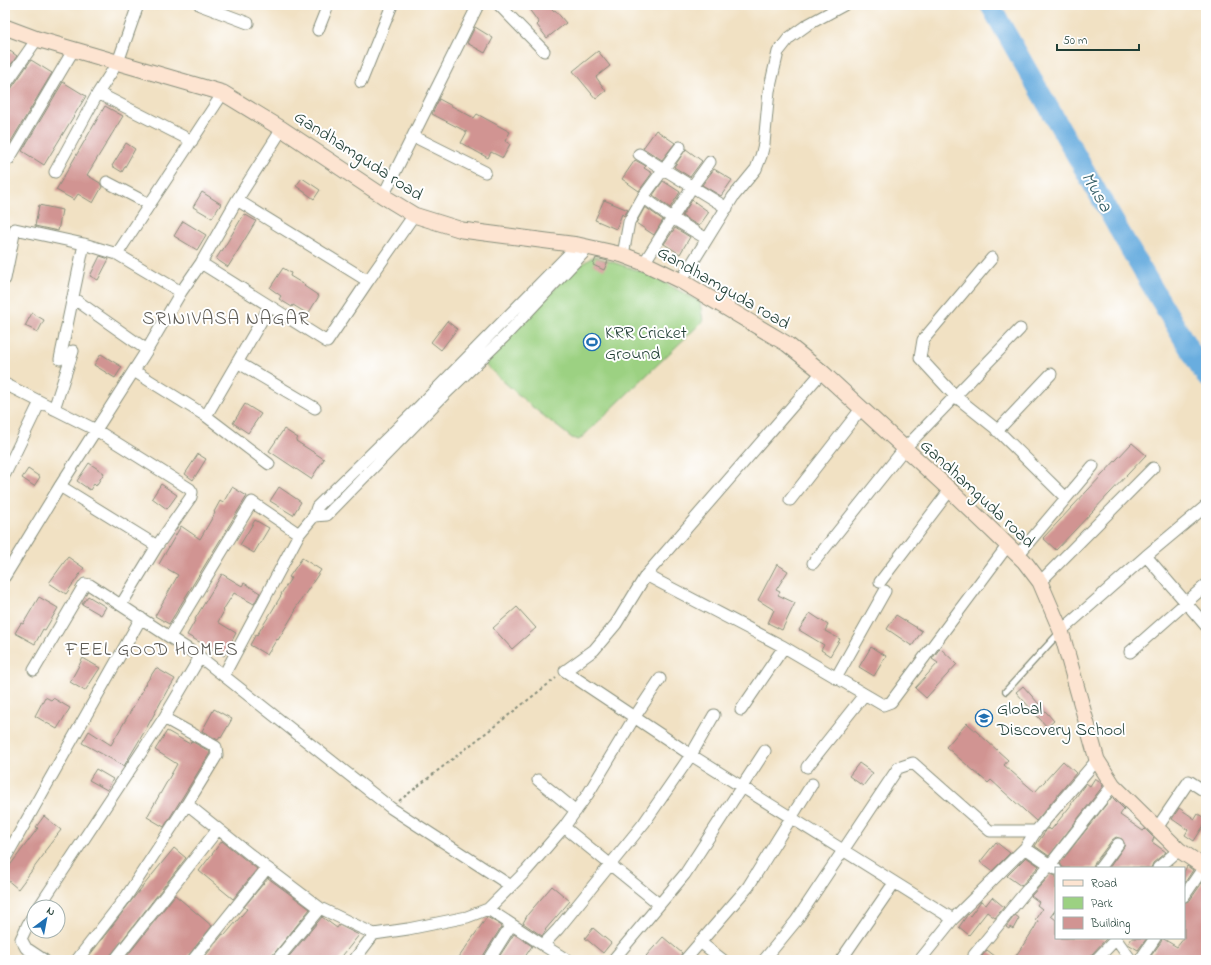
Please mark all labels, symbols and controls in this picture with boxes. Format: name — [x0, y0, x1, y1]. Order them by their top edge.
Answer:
scale bar — [1057, 26, 1139, 52]
text: 50 m — [1063, 32, 1087, 50]
street label: Gandhamguda road — [288, 105, 428, 209]
water label: Musa — [1074, 167, 1118, 218]
street label: Gandhamguda road — [651, 240, 794, 338]
district label: SRINIVASA NAGAR — [142, 306, 310, 333]
place label: KRR Cricket Ground — [605, 321, 687, 368]
sports icon: KRR Cricket Ground — [582, 332, 602, 352]
street label: Gandhamguda road — [912, 434, 1040, 556]
district label: FEEL GOOD HOMES — [64, 637, 239, 664]
place label: Global Discovery School — [996, 697, 1125, 744]
school or university icon: Global Discovery School — [974, 708, 994, 728]
legend — [1055, 867, 1185, 939]
text: Road — [1091, 875, 1117, 893]
text: Park — [1091, 895, 1113, 913]
north arrow — [26, 899, 66, 939]
text: N — [43, 903, 58, 920]
text: Building — [1090, 915, 1130, 934]

